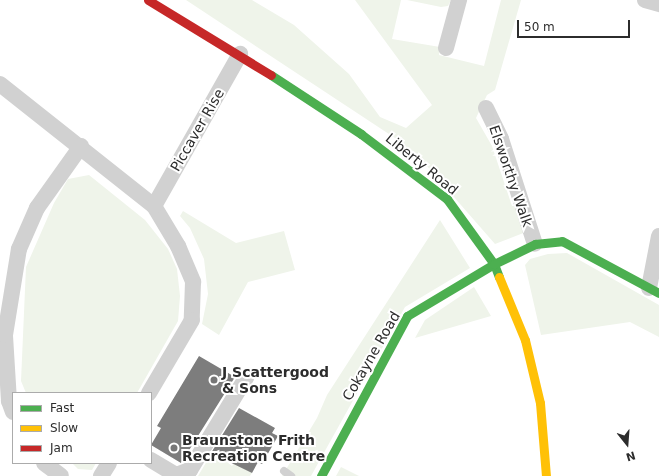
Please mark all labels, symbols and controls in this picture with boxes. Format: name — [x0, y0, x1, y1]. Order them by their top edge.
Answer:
scale bar — [519, 12, 632, 38]
text: 50 m — [524, 20, 555, 34]
street label: Piccaver Rise — [167, 86, 227, 174]
street label: Elsworthy Walk — [486, 123, 536, 229]
street label: Liberty Road — [382, 130, 462, 198]
street label: Cokayne Road — [339, 308, 403, 404]
place label: J Scattergood & Sons — [222, 364, 329, 396]
marker: J Scattergood & Sons — [209, 375, 219, 385]
legend — [12, 392, 152, 464]
text: Fast — [50, 401, 74, 415]
text: Slow — [50, 421, 78, 435]
north arrow — [607, 424, 647, 464]
place label: Braunstone Frith Recreation Centre — [182, 432, 325, 464]
text: Jam — [50, 441, 73, 455]
marker: Braunstone Frith Recreation Centre — [169, 443, 179, 453]
text: N — [624, 448, 637, 464]

